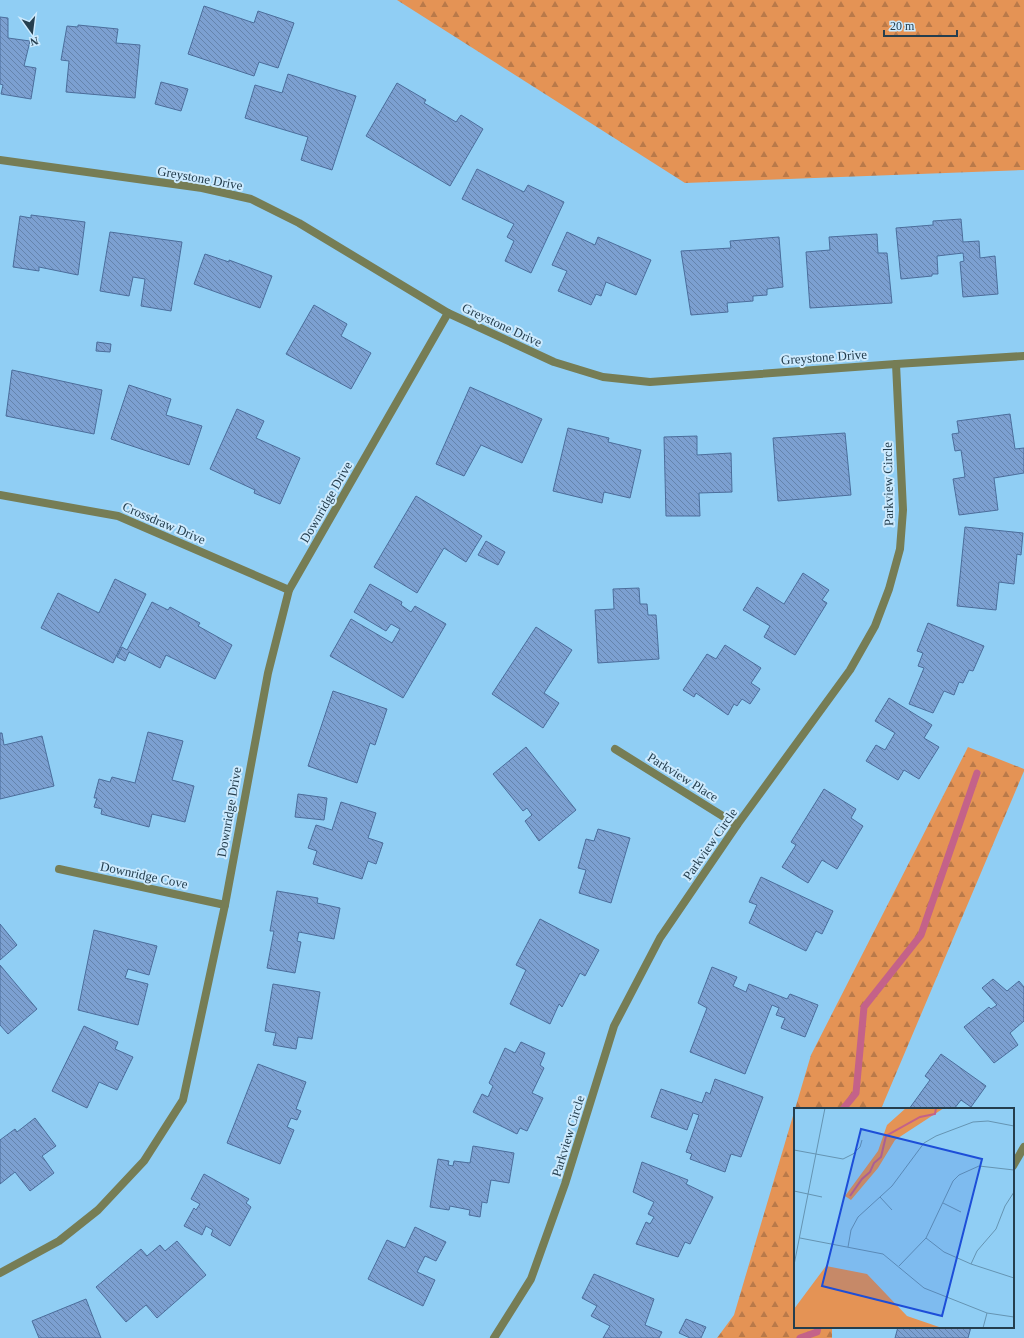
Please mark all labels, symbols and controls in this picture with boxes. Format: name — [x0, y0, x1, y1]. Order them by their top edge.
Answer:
north arrow — [12, 12, 52, 52]
scale bar — [884, 12, 957, 38]
text: 20 m — [890, 19, 915, 33]
text: N — [29, 35, 40, 48]
street label: Greystone Drive — [156, 163, 244, 193]
street label: Greystone Drive — [460, 300, 544, 350]
street label: Greystone Drive — [780, 346, 868, 367]
street label: Parkview Circle — [880, 442, 896, 526]
street label: Downridge Drive — [297, 459, 355, 545]
street label: Crossdraw Drive — [120, 499, 208, 547]
street label: Parkview Place — [645, 749, 721, 805]
street label: Downridge Drive — [214, 766, 244, 858]
street label: Parkview Circle — [680, 805, 740, 883]
street label: Downridge Cove — [99, 858, 189, 892]
street label: Parkview Circle — [549, 1093, 588, 1178]
inset map — [794, 1108, 1014, 1328]

